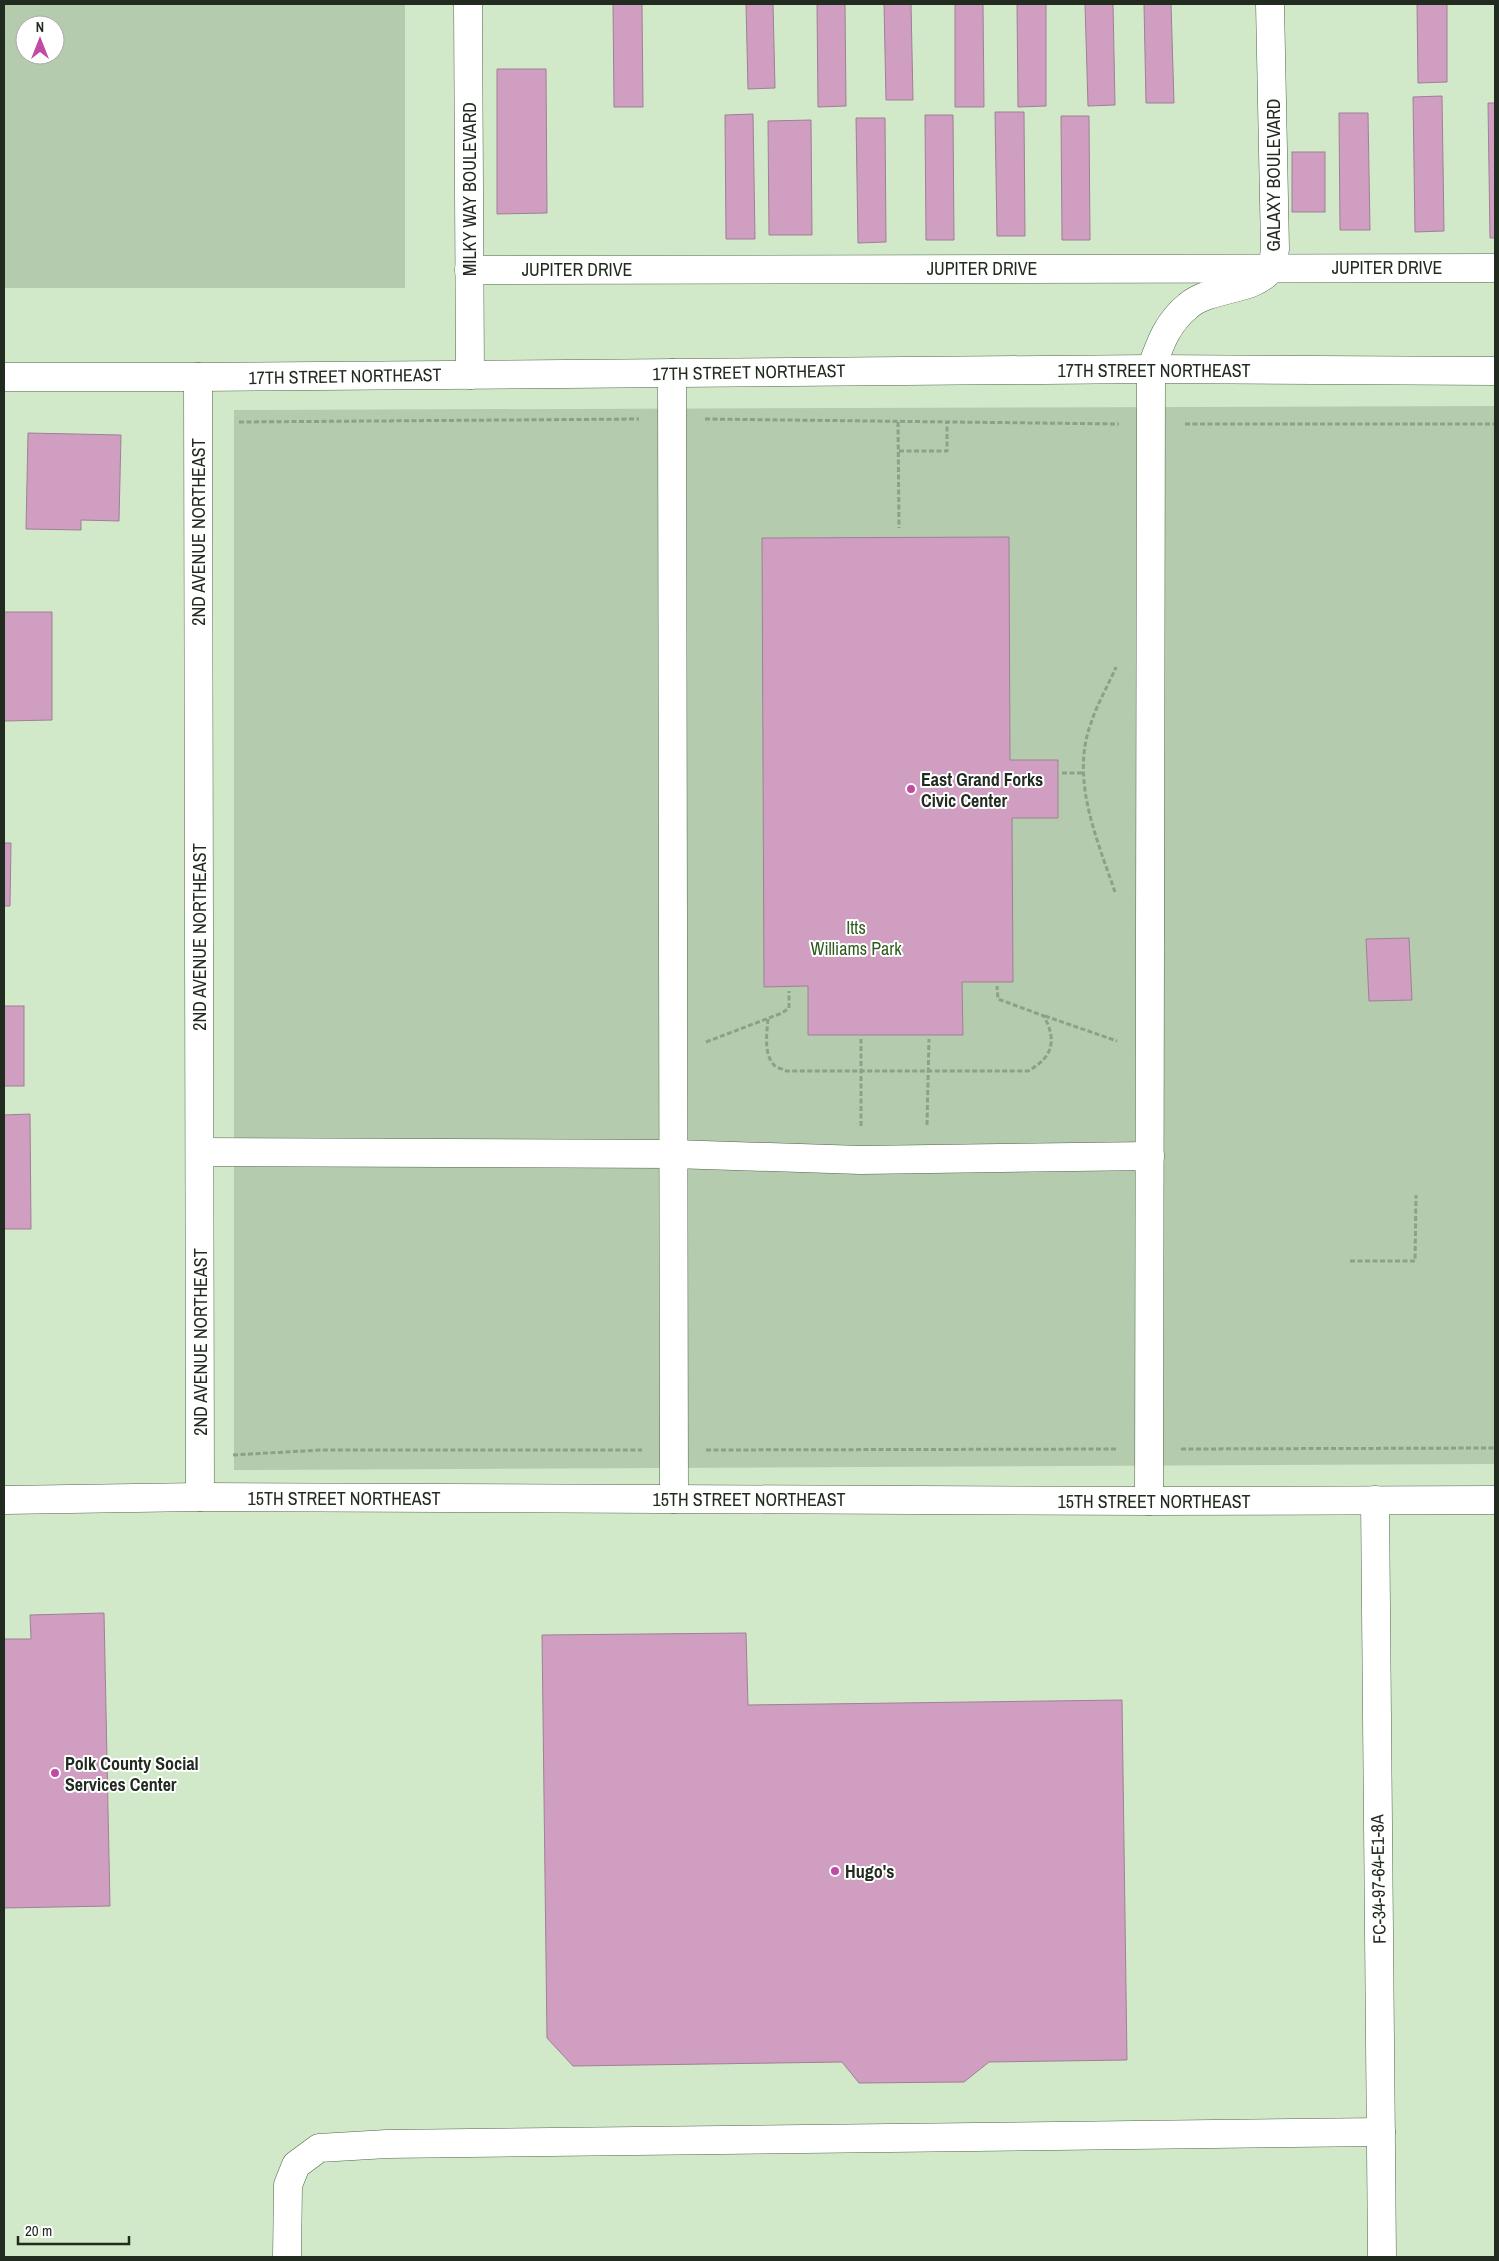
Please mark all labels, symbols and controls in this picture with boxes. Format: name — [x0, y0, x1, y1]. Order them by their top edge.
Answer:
north arrow — [15, 15, 65, 65]
text: N — [36, 18, 44, 36]
street label: GALAXY BOULEVARD — [1261, 99, 1286, 251]
street label: MILKY WAY BOULEVARD — [457, 102, 482, 276]
street label: JUPITER DRIVE — [1332, 255, 1442, 280]
street label: JUPITER DRIVE — [927, 256, 1037, 281]
street label: JUPITER DRIVE — [522, 257, 632, 282]
street label: 17TH STREET NORTHEAST — [652, 358, 846, 386]
street label: 17TH STREET NORTHEAST — [1057, 358, 1251, 383]
street label: 17TH STREET NORTHEAST — [248, 362, 442, 390]
street label: 2ND AVENUE NORTHEAST — [186, 438, 211, 626]
place label: East Grand Forks Civic Center — [921, 767, 1043, 813]
marker: East Grand Forks Civic Center — [905, 783, 917, 795]
street label: 2ND AVENUE NORTHEAST — [187, 843, 212, 1031]
park label: Itts Williams Park — [810, 915, 902, 961]
street label: 2ND AVENUE NORTHEAST — [188, 1248, 213, 1436]
street label: 15TH STREET NORTHEAST — [247, 1486, 441, 1511]
street label: 15TH STREET NORTHEAST — [652, 1487, 846, 1512]
street label: 15TH STREET NORTHEAST — [1057, 1489, 1251, 1514]
place label: Polk County Social Services Center — [65, 1751, 199, 1797]
marker: Polk County Social Services Center — [49, 1767, 61, 1779]
street label: FC-34-97-64-E1-8A — [1364, 1814, 1392, 1944]
place label: Hugo's — [845, 1859, 894, 1884]
marker: Hugo's — [829, 1865, 841, 1877]
scale bar — [18, 2214, 129, 2246]
text: 20 m — [25, 2220, 52, 2241]

